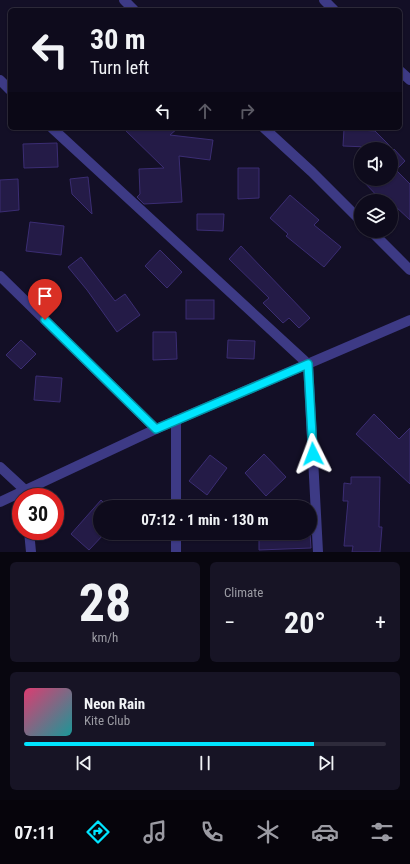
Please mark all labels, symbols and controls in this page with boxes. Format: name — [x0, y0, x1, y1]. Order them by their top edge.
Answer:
text: 30 m — [90, 23, 146, 56]
icon: left — [24, 24, 76, 76]
text: Turn left — [90, 57, 149, 78]
icon: left — [152, 100, 174, 122]
icon: ahead — [194, 100, 216, 122]
icon: right — [236, 100, 258, 122]
map controls — [354, 142, 398, 238]
button: sound — [354, 142, 398, 186]
button: layers — [354, 194, 398, 238]
pin — [28, 279, 62, 320]
icon: arrive — [34, 285, 56, 307]
position arrow — [292, 433, 334, 475]
speed limit sign: 30 — [12, 488, 64, 540]
text: 07:12 · 1 min · 130 m — [141, 511, 269, 529]
text: 28 — [79, 573, 131, 634]
text: Climate — [224, 585, 263, 600]
text: 20° — [284, 605, 326, 640]
text: − — [224, 610, 235, 635]
text: + — [375, 610, 386, 635]
text: km/h — [92, 630, 118, 645]
text: Neon Rain — [84, 695, 145, 713]
text: Kite Club — [84, 713, 130, 728]
icon: previous — [73, 752, 95, 774]
icon: pause — [194, 752, 216, 774]
icon: next — [315, 752, 337, 774]
icon: directions — [84, 818, 112, 846]
icon: music — [141, 818, 169, 846]
icon: phone — [198, 818, 226, 846]
icon: climate — [254, 818, 282, 846]
icon: car — [311, 818, 339, 846]
icon: filters — [368, 818, 396, 846]
text: 07:11 — [14, 822, 56, 843]

